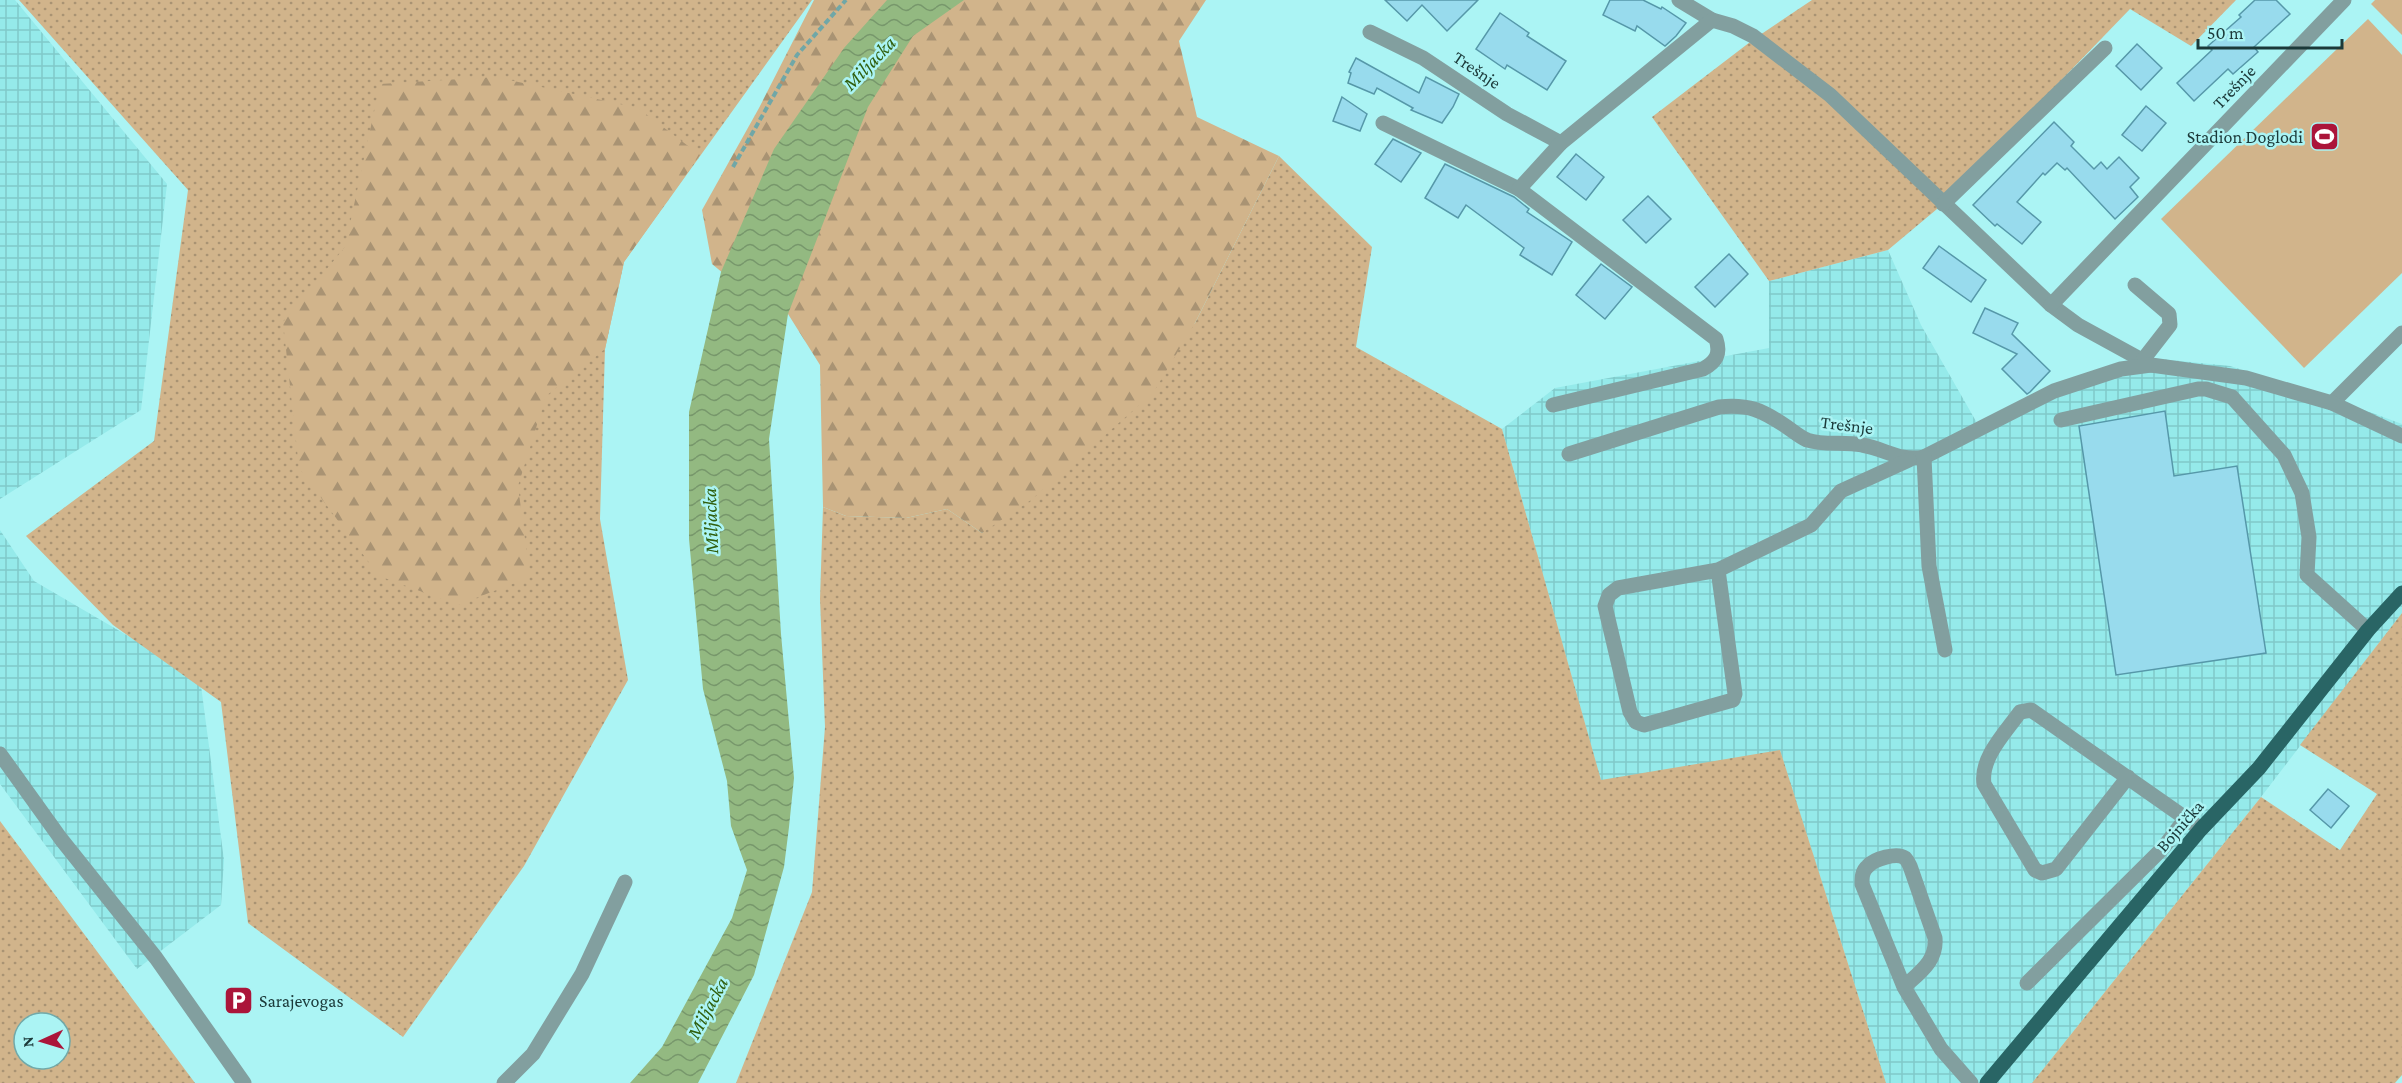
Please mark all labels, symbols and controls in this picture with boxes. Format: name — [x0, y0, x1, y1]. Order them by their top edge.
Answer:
scale bar — [2198, 12, 2342, 50]
text: 50 m — [2207, 23, 2244, 43]
water label: Miljacka — [837, 32, 901, 96]
street label: Trešnje — [1449, 47, 1505, 94]
street label: Trešnje — [2208, 61, 2260, 114]
sports icon: Stadion Doglodi — [2308, 121, 2340, 153]
place label: Stadion Doglodi — [2187, 127, 2303, 147]
street label: Trešnje — [1819, 412, 1875, 439]
water label: Miljacka — [698, 487, 723, 555]
street label: Bojnička — [2152, 796, 2209, 857]
water label: Miljacka — [681, 974, 733, 1044]
parking icon: Sarajevogas — [222, 985, 254, 1017]
place label: Sarajevogas — [259, 991, 343, 1012]
north arrow — [12, 1011, 72, 1071]
text: N — [19, 1036, 36, 1048]

